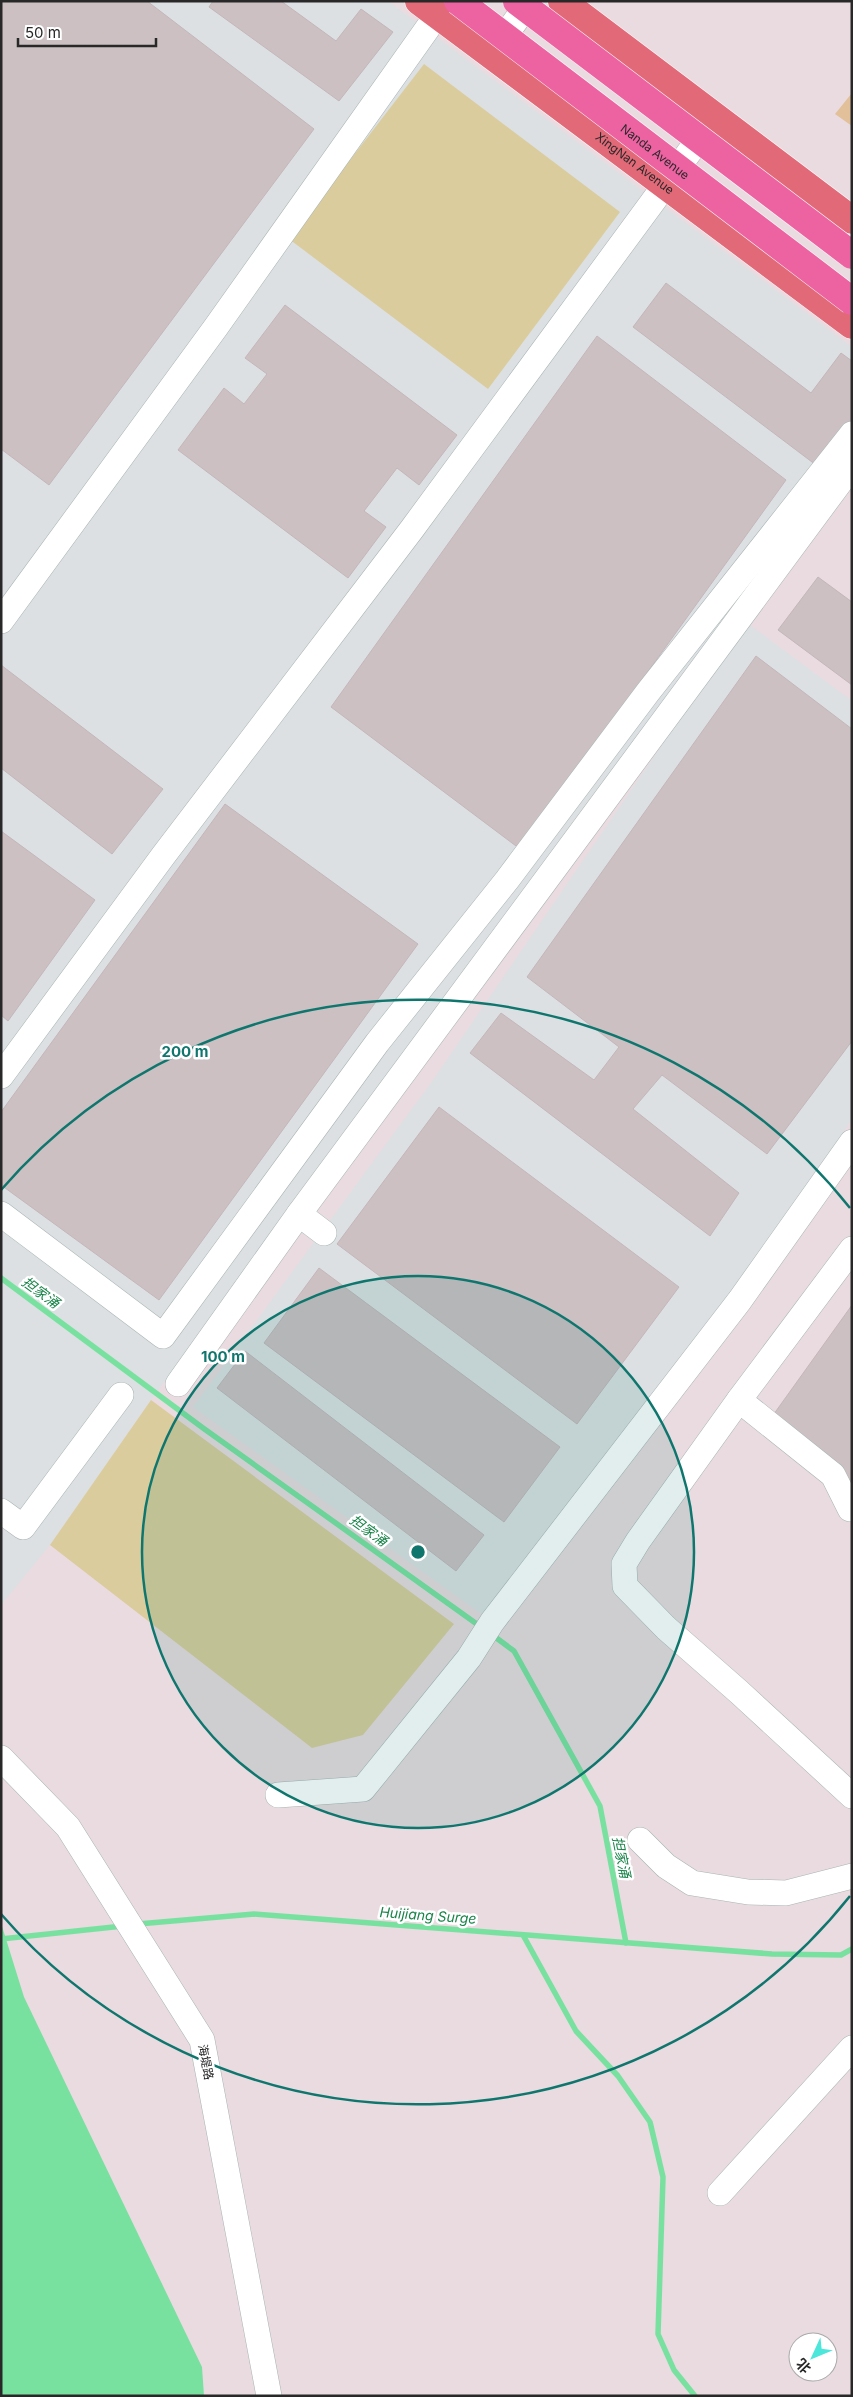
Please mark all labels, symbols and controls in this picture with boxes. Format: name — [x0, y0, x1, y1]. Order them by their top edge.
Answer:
scale bar — [18, 15, 155, 47]
text: 50 m — [25, 23, 61, 42]
street label: Nanda Avenue — [618, 120, 693, 182]
street label: XingNan Avenue — [593, 129, 677, 197]
text: 200 m — [162, 1042, 208, 1061]
water label: 担家涌 — [19, 1273, 65, 1312]
text: 100 m — [201, 1347, 245, 1366]
water label: 担家涌 — [347, 1511, 393, 1550]
centre of rings — [409, 1543, 427, 1561]
water label: 担家涌 — [610, 1835, 635, 1881]
water label: Huijiang Surge — [379, 1903, 477, 1927]
street label: 海堤路 — [195, 2043, 217, 2081]
north arrow — [788, 2332, 838, 2382]
text: 北 — [792, 2355, 814, 2377]

